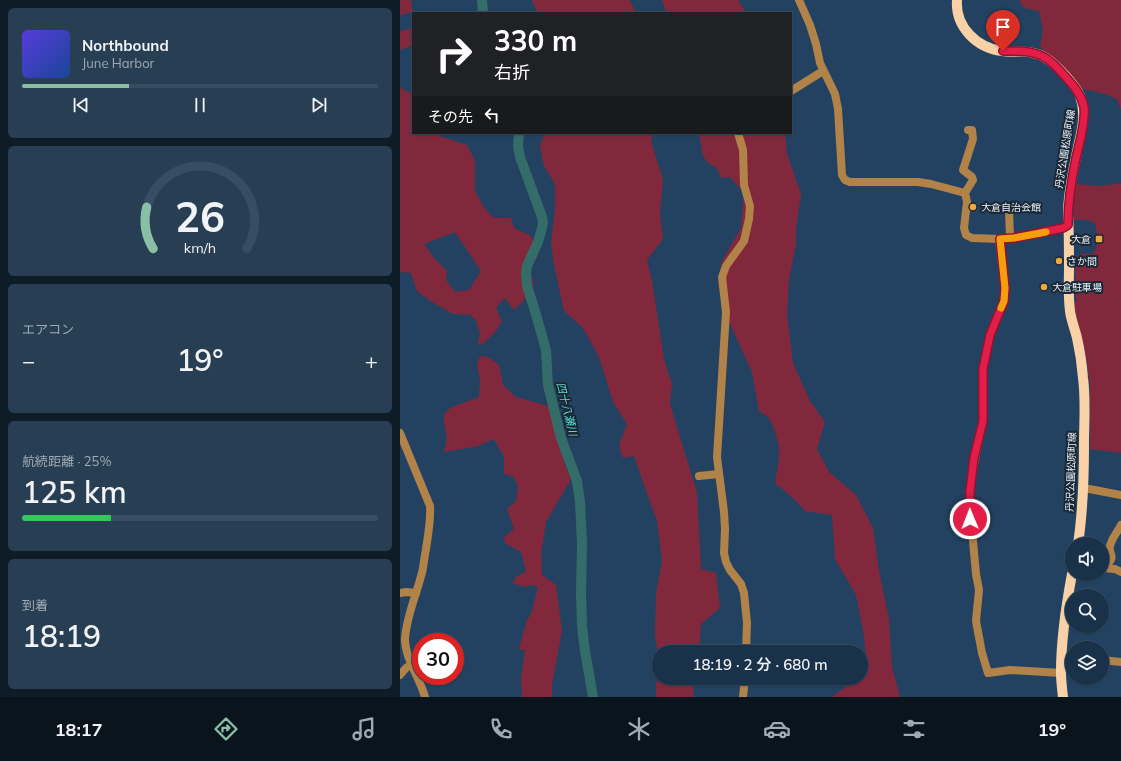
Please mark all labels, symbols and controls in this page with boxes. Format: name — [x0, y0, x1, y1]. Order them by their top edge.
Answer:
pin — [986, 10, 1020, 51]
icon: arrive — [992, 16, 1014, 38]
text: 330 m — [494, 23, 577, 58]
icon: right — [428, 28, 480, 80]
text: Northbound — [82, 36, 169, 55]
text: June Harbor — [82, 55, 154, 71]
text: 右折 — [494, 61, 530, 84]
icon: previous — [70, 94, 92, 116]
icon: pause — [189, 94, 211, 116]
icon: next — [308, 94, 330, 116]
icon: left — [481, 104, 503, 126]
text: その先 — [428, 107, 473, 126]
street label: 丹沢公園松原町線 — [1052, 108, 1078, 190]
text: 26 — [175, 189, 225, 241]
place label: 大倉自治会館 — [981, 201, 1041, 214]
marker: 大倉自治会館 — [968, 202, 978, 212]
place label: 大倉 — [1071, 233, 1091, 246]
marker: 大倉 — [1094, 234, 1104, 244]
text: km/h — [184, 238, 216, 256]
place label: さか間 — [1067, 255, 1097, 268]
marker: さか間 — [1054, 256, 1064, 266]
place label: 大倉駐車場 — [1052, 281, 1102, 294]
marker: 大倉駐車場 — [1039, 282, 1049, 292]
text: エアコン — [22, 321, 74, 337]
text: 19° — [176, 341, 224, 379]
text: − — [22, 347, 35, 375]
text: + — [365, 347, 378, 375]
water label: 四十八瀬川 — [554, 381, 581, 438]
street label: 丹沢公園松原町線 — [1063, 432, 1079, 512]
text: 航続距離 · 25% — [22, 453, 112, 469]
text: 125 km — [22, 473, 127, 511]
position arrow — [949, 498, 991, 540]
map controls — [1065, 537, 1109, 685]
button: sound — [1065, 537, 1109, 581]
button: search — [1065, 589, 1109, 633]
text: 到着 — [22, 597, 48, 613]
text: 18:19 — [22, 617, 101, 655]
speed limit sign: 30 — [412, 633, 464, 685]
button: layers — [1065, 641, 1109, 685]
text: 18:19 · 2 分 · 680 m — [692, 655, 828, 674]
icon: directions — [212, 715, 240, 743]
icon: music — [350, 715, 378, 743]
icon: phone — [487, 715, 515, 743]
icon: climate — [625, 715, 653, 743]
icon: car — [763, 715, 791, 743]
icon: filters — [900, 715, 928, 743]
text: 18:17 — [55, 718, 102, 741]
text: 19° — [1038, 718, 1066, 741]

